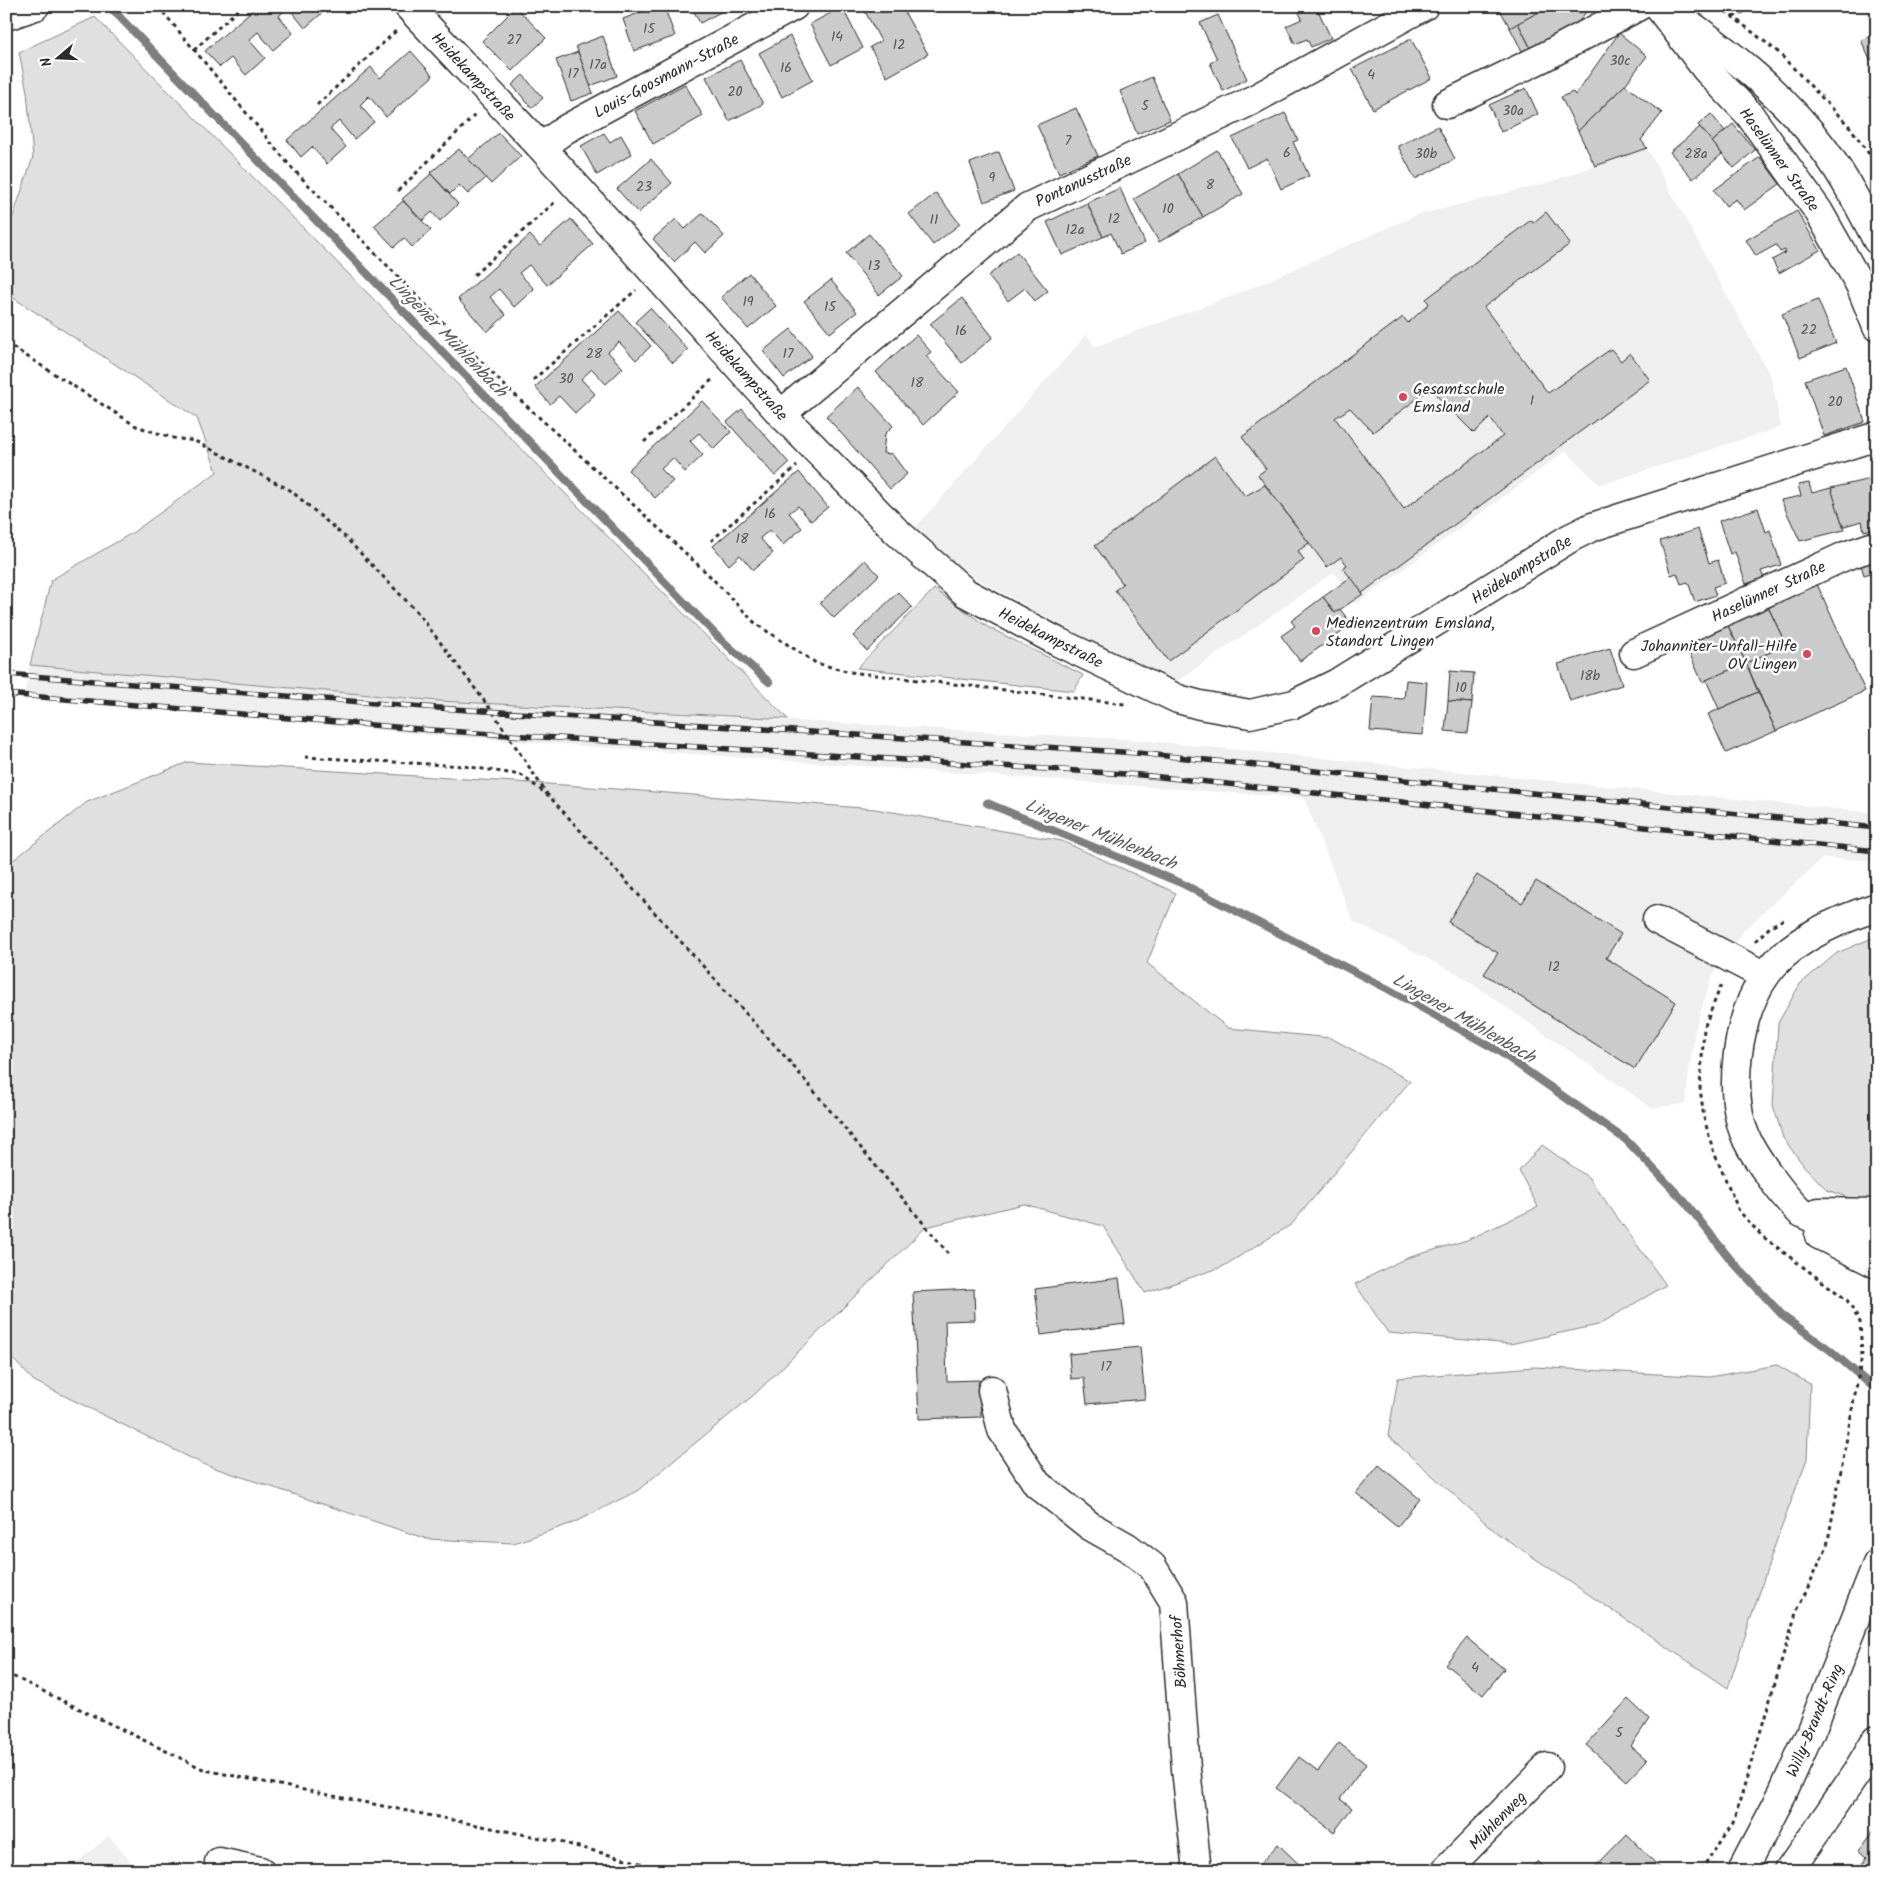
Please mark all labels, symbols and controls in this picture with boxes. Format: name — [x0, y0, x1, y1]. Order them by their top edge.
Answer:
house number: 15 — [643, 18, 656, 40]
house number: 14 — [831, 26, 843, 48]
street label: Heidekampstraße — [425, 27, 521, 127]
street label: Louis-Goosmann-Straße — [590, 27, 744, 125]
house number: 27 — [507, 29, 522, 51]
north arrow — [32, 32, 82, 82]
house number: 12 — [893, 34, 905, 56]
house number: 30c — [1609, 50, 1631, 72]
text: N — [35, 54, 58, 70]
house number: 17a — [589, 54, 607, 76]
house number: 16 — [780, 57, 792, 79]
house number: 17 — [568, 63, 579, 85]
house number: 4 — [1367, 64, 1375, 86]
house number: 20 — [727, 81, 743, 103]
house number: 5 — [1141, 95, 1150, 117]
house number: 30a — [1502, 100, 1524, 122]
street label: Haselünner Straße — [1732, 102, 1825, 217]
house number: 7 — [1065, 130, 1072, 152]
house number: 6 — [1283, 142, 1291, 164]
house number: 30b — [1415, 143, 1438, 165]
house number: 28a — [1684, 143, 1708, 165]
street label: Pontanusstraße — [1031, 148, 1136, 215]
house number: 9 — [989, 167, 996, 189]
house number: 8 — [1206, 174, 1215, 196]
house number: 23 — [636, 176, 652, 198]
house number: 10 — [1162, 198, 1174, 220]
house number: 12 — [1108, 208, 1120, 230]
house number: 11 — [930, 209, 938, 231]
house number: 12a — [1065, 219, 1085, 241]
house number: 13 — [868, 255, 880, 277]
water label: Lingener Mühlenbach — [380, 269, 514, 406]
house number: 19 — [742, 291, 754, 313]
house number: 15 — [824, 296, 837, 318]
house number: 22 — [1801, 319, 1817, 341]
house number: 16 — [955, 320, 967, 342]
street label: Heidekampstraße — [698, 325, 794, 427]
house number: 28 — [586, 343, 603, 365]
house number: 17 — [783, 343, 794, 365]
house number: 30 — [559, 368, 574, 390]
house number: 18 — [911, 372, 924, 394]
place label: Gesamtschule Emsland — [1413, 377, 1505, 420]
house number: 1 — [1530, 390, 1534, 412]
marker: Gesamtschule Emsland — [1397, 391, 1409, 403]
house number: 20 — [1827, 391, 1843, 413]
house number: 16 — [764, 503, 776, 525]
house number: 18 — [736, 528, 749, 550]
street label: Heidekampstraße — [1467, 529, 1577, 611]
street label: Haselünner Straße — [1707, 555, 1830, 630]
street label: Heidekampstraße — [994, 601, 1107, 676]
place label: Medienzentrum Emsland, Standort Lingen — [1326, 611, 1495, 654]
marker: Medienzentrum Emsland, Standort Lingen — [1310, 625, 1322, 637]
place label: Johanniter-Unfall-Hilfe OV Lingen — [1641, 634, 1797, 677]
marker: Johanniter-Unfall-Hilfe OV Lingen — [1801, 648, 1813, 660]
house number: 18b — [1580, 665, 1601, 687]
house number: 10 — [1455, 677, 1467, 699]
water label: Lingener Mühlenbach — [1020, 792, 1182, 880]
house number: 12 — [1548, 956, 1560, 978]
water label: Lingener Mühlenbach — [1386, 966, 1542, 1073]
house number: 17 — [1101, 1356, 1112, 1378]
street label: Böhmerhof — [1164, 1613, 1195, 1689]
house number: 4 — [1471, 1657, 1479, 1679]
street label: Willy-Brandt-Ring — [1780, 1660, 1851, 1781]
house number: 5 — [1615, 1722, 1624, 1744]
street label: Mühlenweg — [1463, 1786, 1533, 1856]

